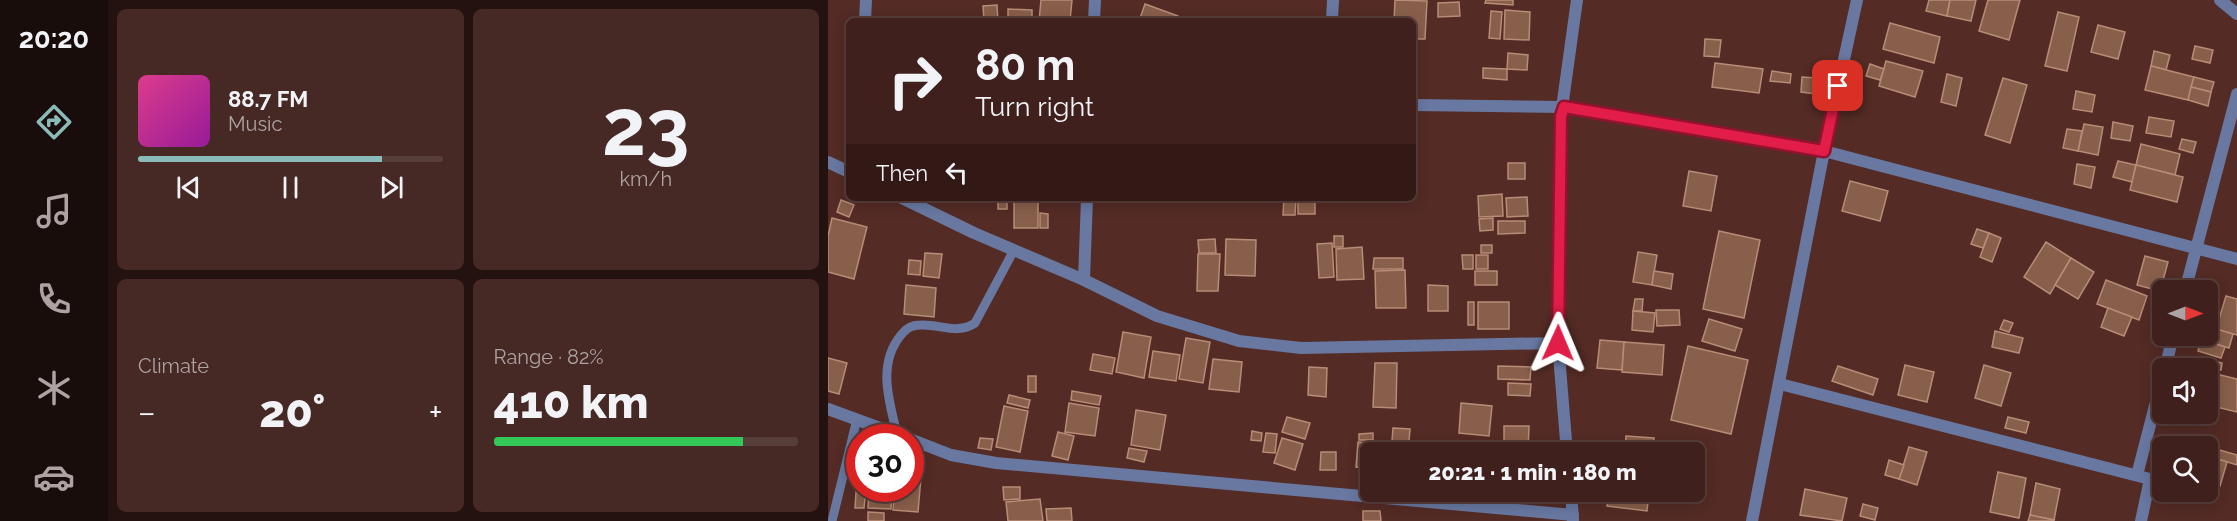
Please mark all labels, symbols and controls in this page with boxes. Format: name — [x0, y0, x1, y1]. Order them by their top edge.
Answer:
text: 20:20 — [19, 23, 89, 54]
text: 80 m — [975, 41, 1075, 90]
icon: right — [876, 42, 954, 120]
pin — [1812, 60, 1863, 111]
icon: arrive — [1821, 69, 1854, 102]
text: 23 — [602, 82, 690, 173]
text: 88.7 FM — [228, 86, 308, 112]
text: Turn right — [975, 91, 1094, 122]
icon: directions — [33, 101, 75, 143]
text: Music — [228, 112, 282, 136]
icon: left — [940, 156, 973, 189]
text: Then — [876, 160, 928, 186]
text: km/h — [619, 167, 672, 191]
icon: previous — [172, 171, 205, 204]
icon: pause — [274, 171, 307, 204]
icon: next — [375, 171, 408, 204]
icon: music — [33, 190, 75, 232]
icon: phone — [33, 278, 75, 320]
north arrow — [2152, 280, 2218, 346]
map controls — [2152, 280, 2218, 502]
position arrow — [1526, 311, 1590, 375]
text: Range · 82% — [494, 345, 604, 369]
text: Climate — [138, 354, 209, 378]
button: sound — [2152, 358, 2218, 424]
icon: climate — [33, 367, 75, 409]
text: 410 km — [494, 376, 649, 429]
text: 20° — [259, 385, 325, 438]
text: − — [138, 393, 156, 432]
text: + — [429, 393, 443, 432]
speed limit sign: 30 — [846, 424, 924, 502]
button: search — [2152, 436, 2218, 502]
icon: car — [33, 456, 75, 498]
text: 20:21 · 1 min · 180 m — [1429, 459, 1636, 485]

